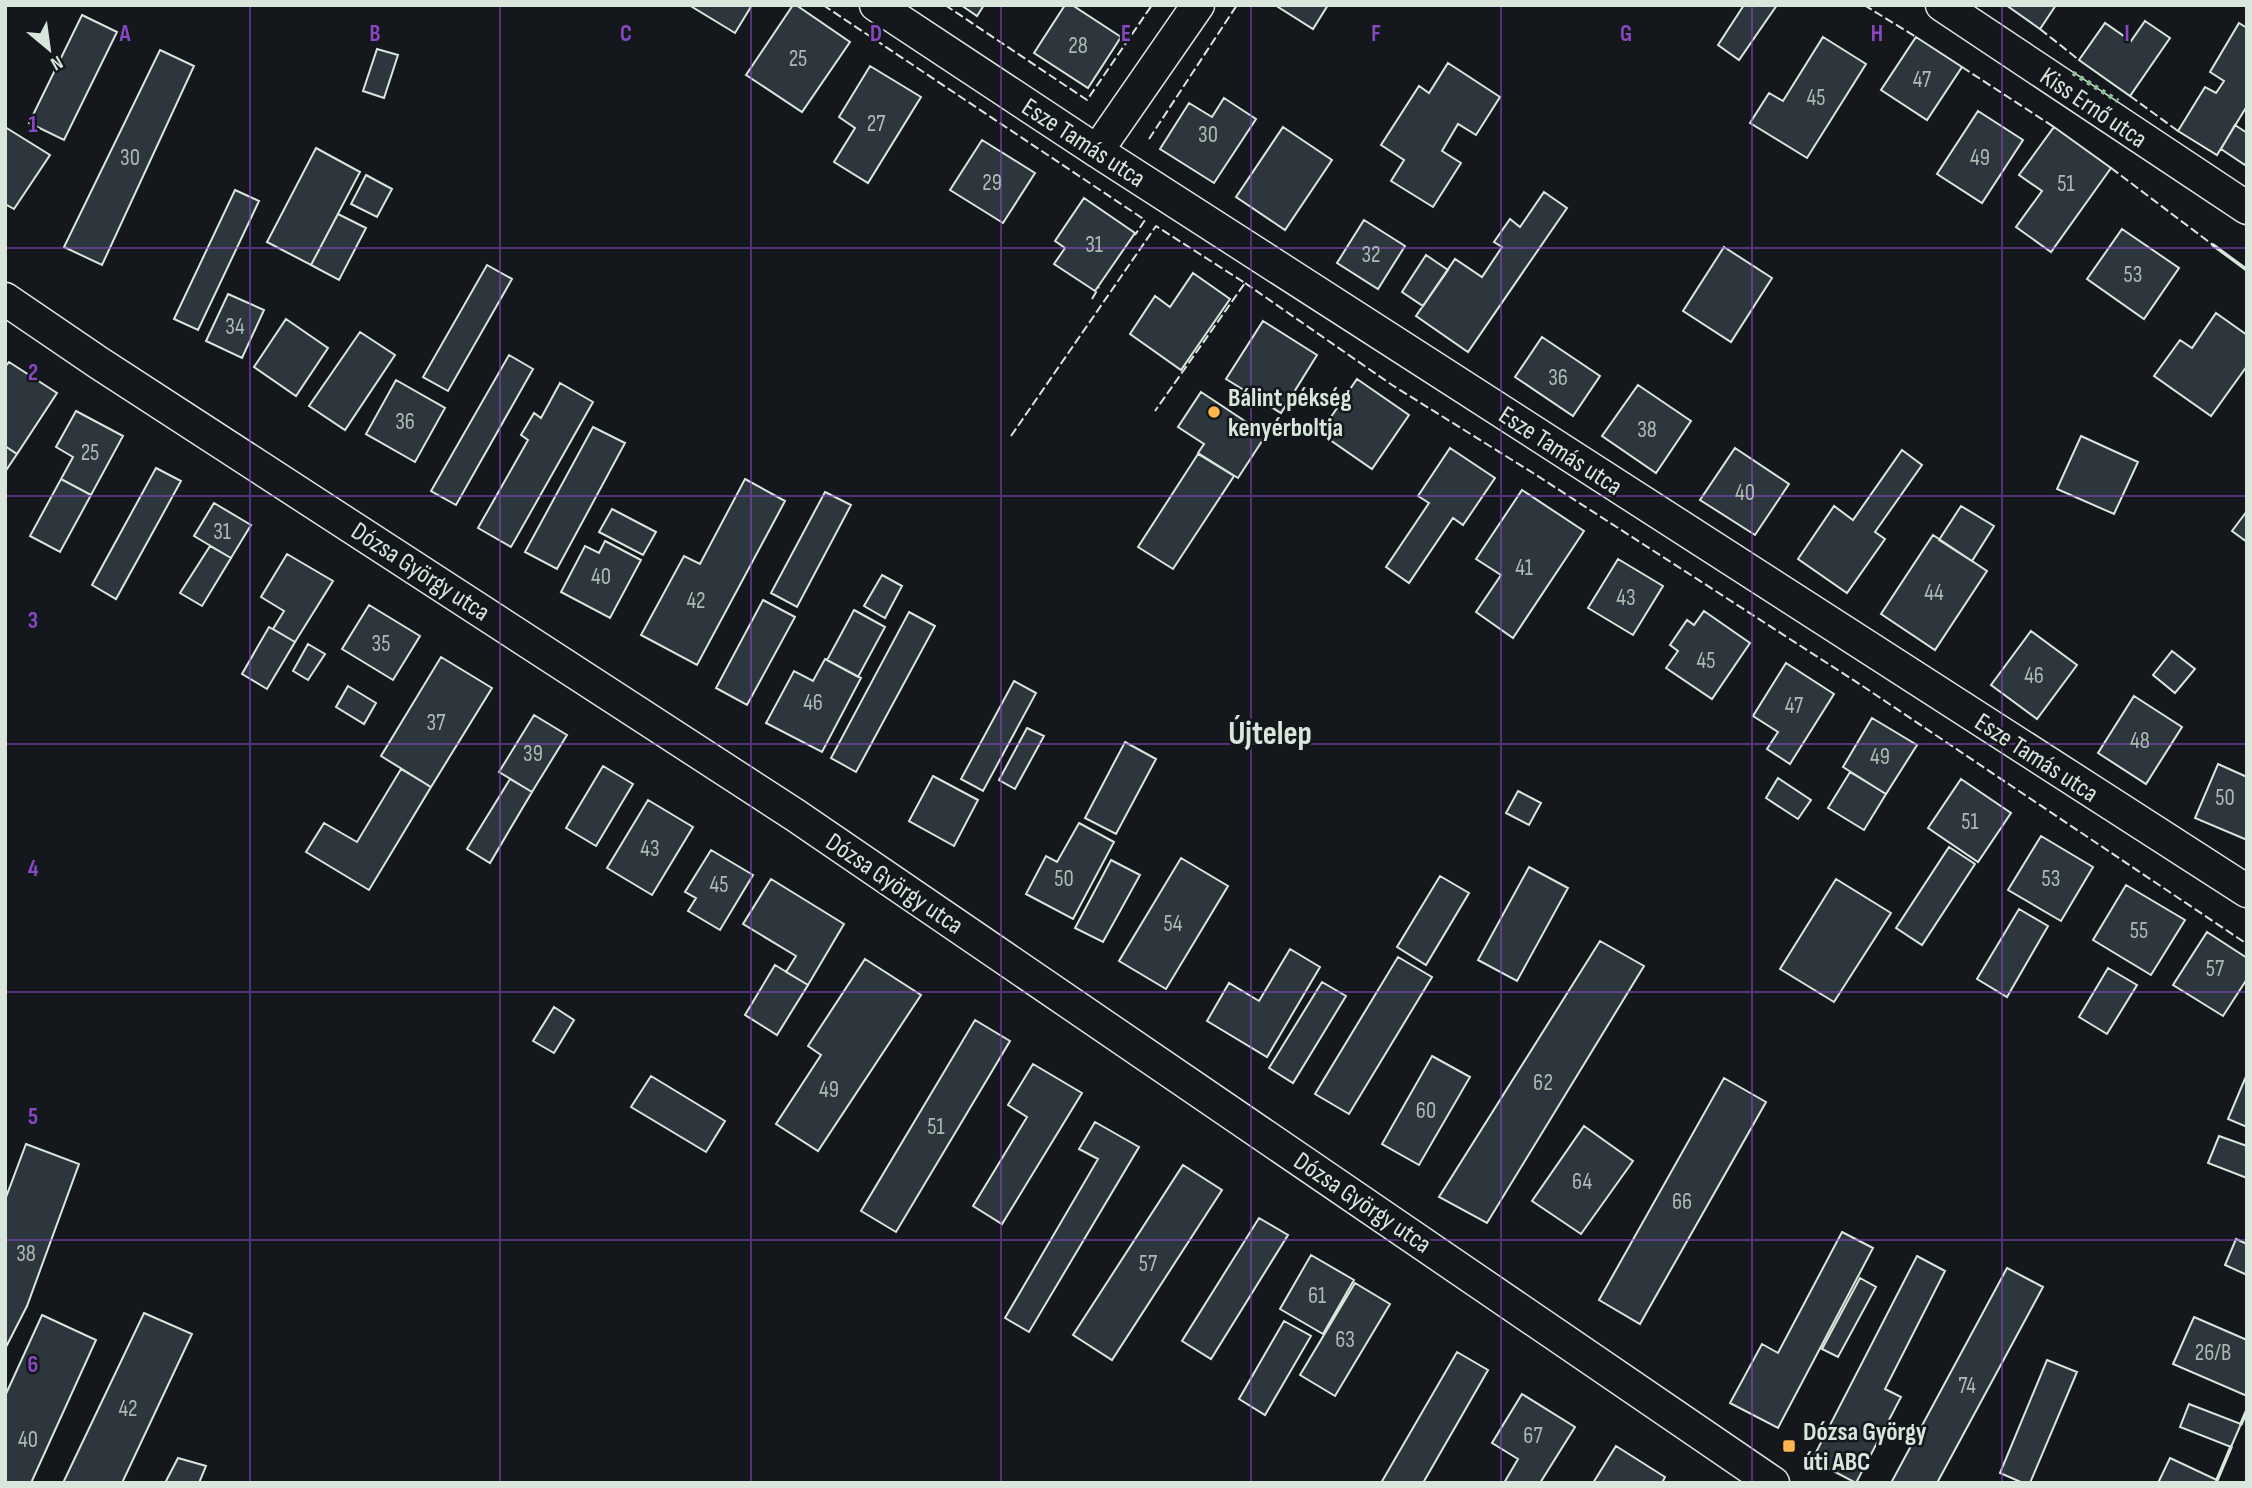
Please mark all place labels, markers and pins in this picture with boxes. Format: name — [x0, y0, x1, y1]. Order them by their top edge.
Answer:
place label: Bálint pékség kenyérboltja — [1228, 383, 1351, 444]
marker: Bálint pékség kenyérboltja — [1206, 404, 1222, 420]
place label: Dózsa György úti ABC — [1803, 1417, 1927, 1478]
marker: Dózsa György úti ABC — [1781, 1438, 1797, 1454]

